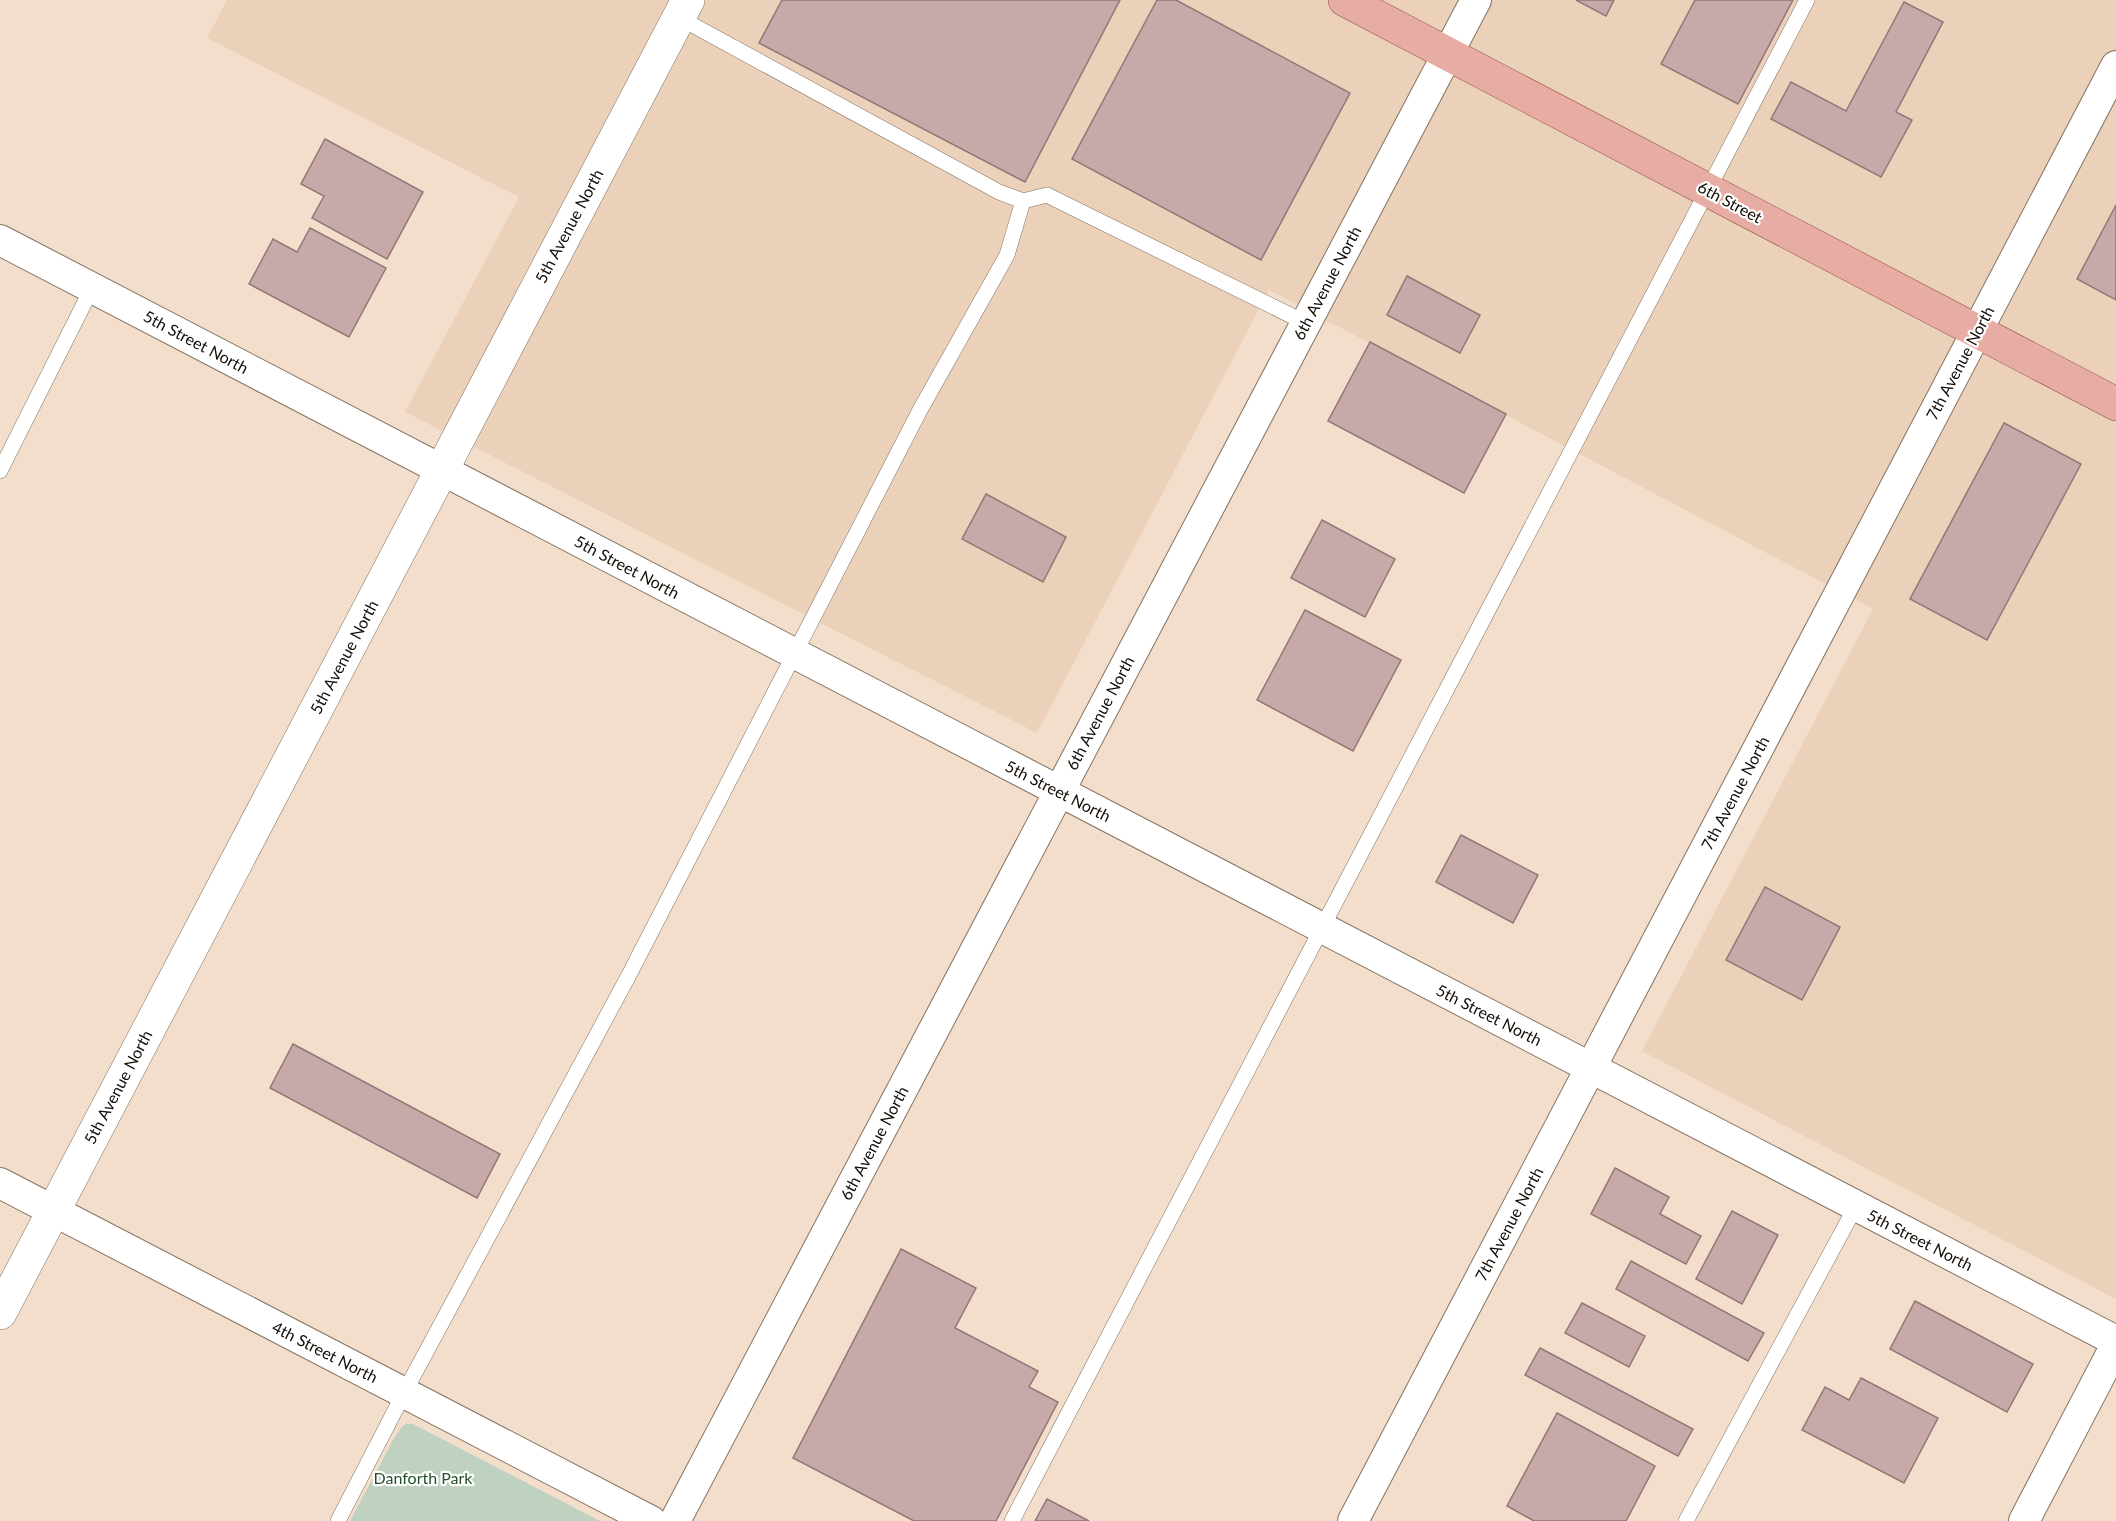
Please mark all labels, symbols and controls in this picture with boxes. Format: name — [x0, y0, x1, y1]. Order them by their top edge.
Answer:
street label: 5th Avenue North — [531, 166, 607, 286]
street label: 6th Street — [1695, 177, 1766, 227]
street label: 6th Avenue North — [1289, 223, 1365, 343]
street label: 7th Avenue North — [1922, 303, 1998, 423]
street label: 5th Street North — [141, 306, 252, 377]
street label: 5th Street North — [572, 531, 683, 602]
street label: 5th Avenue North — [306, 597, 382, 717]
street label: 6th Avenue North — [1062, 653, 1138, 773]
street label: 7th Avenue North — [1697, 733, 1773, 853]
street label: 5th Street North — [1002, 756, 1114, 825]
street label: 5th Street North — [1433, 980, 1545, 1049]
street label: 5th Avenue North — [80, 1027, 156, 1147]
street label: 6th Avenue North — [836, 1083, 912, 1203]
street label: 7th Avenue North — [1471, 1164, 1547, 1284]
street label: 5th Street North — [1864, 1205, 1976, 1274]
street label: 4th Street North — [269, 1317, 381, 1386]
park label: Danforth Park — [374, 1468, 473, 1487]

